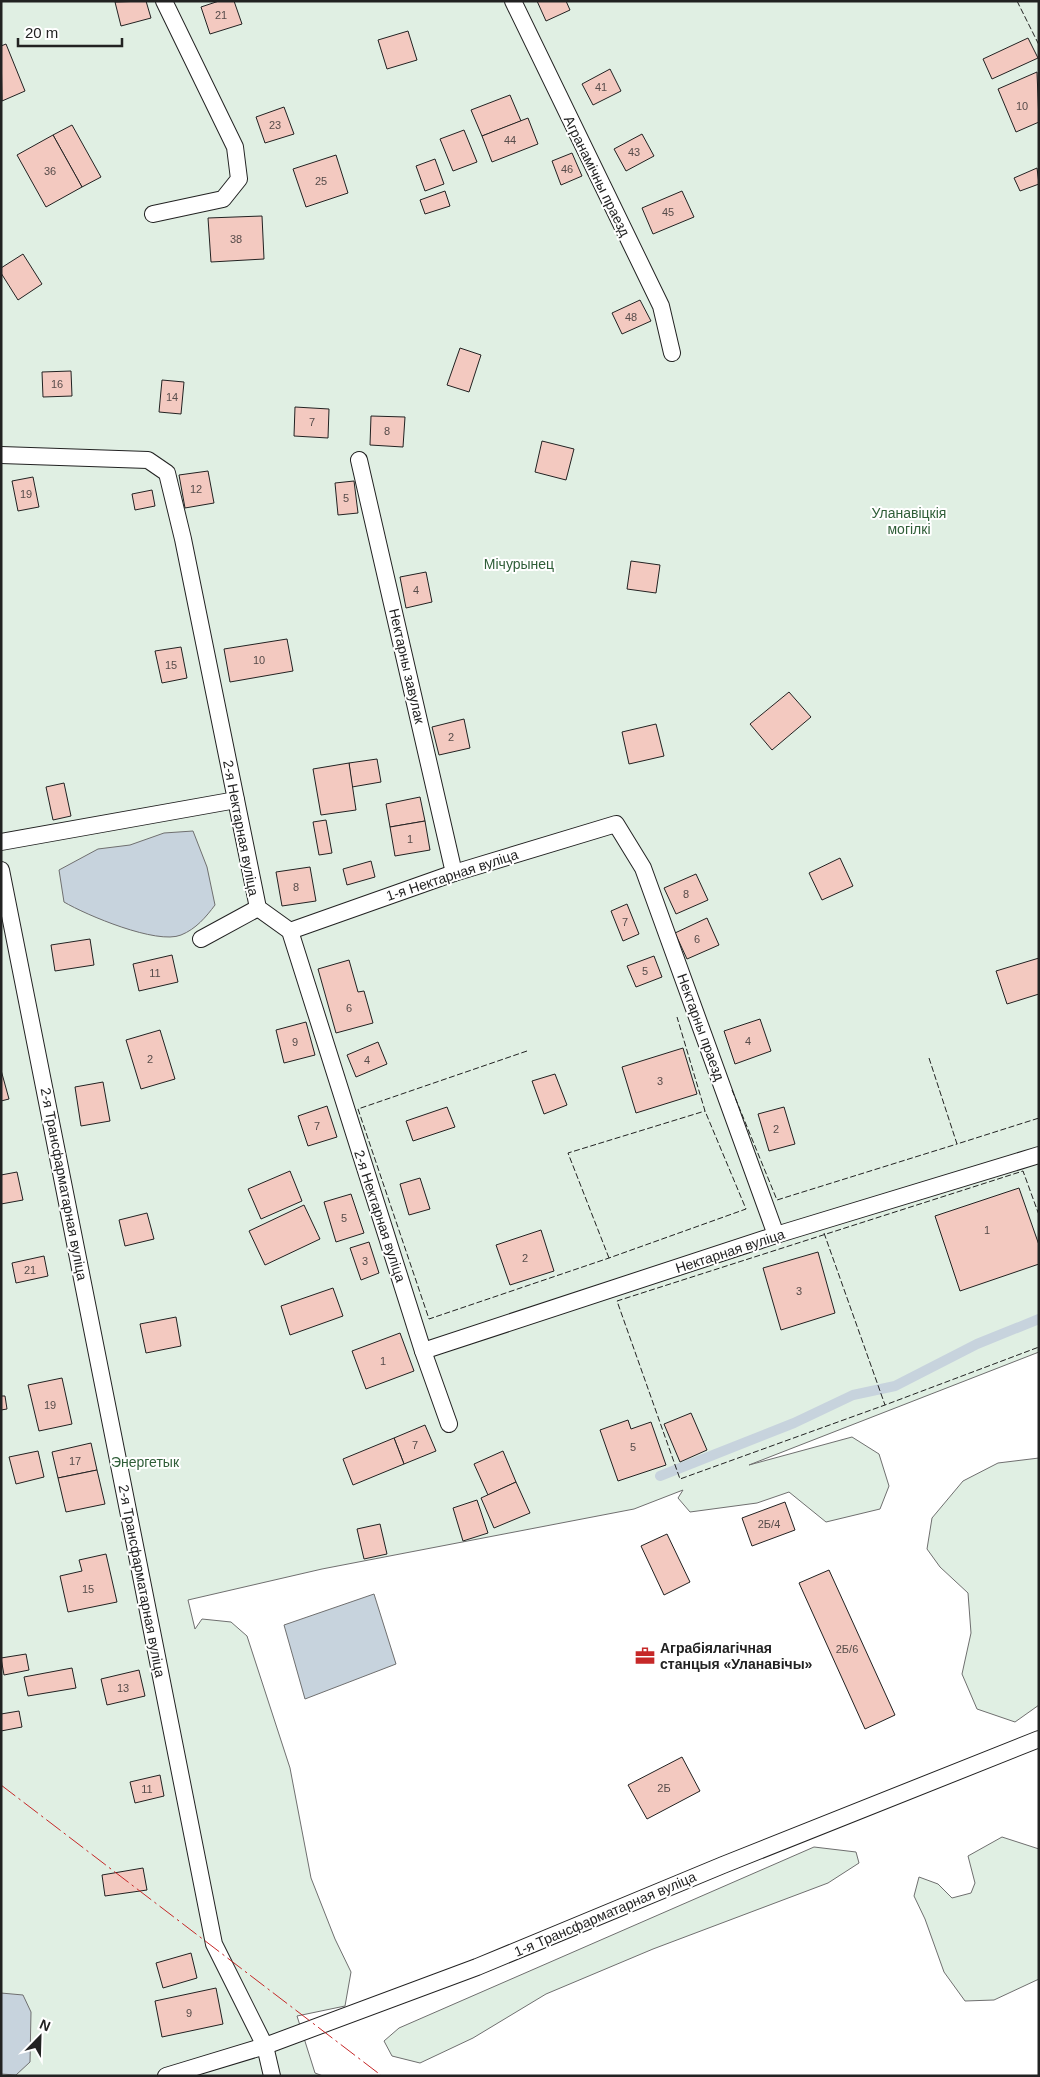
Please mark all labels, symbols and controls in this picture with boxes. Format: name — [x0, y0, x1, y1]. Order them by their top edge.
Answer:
house number: 21 — [215, 9, 227, 21]
scale bar — [18, 15, 121, 47]
text: 20 m — [25, 24, 58, 41]
house number: 41 — [595, 81, 607, 93]
house number: 10 — [1016, 100, 1028, 112]
street label: Агранамічны праезд — [561, 113, 633, 239]
house number: 23 — [269, 119, 281, 131]
house number: 44 — [504, 134, 516, 146]
house number: 43 — [628, 146, 640, 158]
house number: 46 — [561, 163, 573, 175]
house number: 36 — [44, 165, 56, 177]
house number: 25 — [315, 175, 327, 187]
house number: 45 — [662, 206, 674, 218]
house number: 38 — [230, 233, 242, 245]
house number: 48 — [625, 311, 637, 323]
house number: 16 — [51, 378, 63, 390]
house number: 14 — [166, 391, 178, 403]
house number: 7 — [309, 416, 315, 428]
house number: 8 — [384, 425, 390, 437]
house number: 12 — [190, 483, 202, 495]
house number: 19 — [20, 488, 32, 500]
house number: 5 — [343, 492, 349, 504]
park label: Уланавіцкія могілкі — [872, 505, 946, 537]
park label: Мічурынец — [484, 556, 554, 572]
house number: 4 — [413, 584, 419, 596]
street label: Нектарны завулак — [386, 607, 428, 726]
house number: 10 — [253, 654, 265, 666]
house number: 15 — [165, 659, 177, 671]
house number: 2 — [448, 731, 454, 743]
street label: 2-я Нектарная вуліца — [220, 759, 262, 897]
house number: 1 — [407, 833, 413, 845]
street label: 1-я Нектарная вуліца — [384, 846, 520, 904]
house number: 8 — [293, 881, 299, 893]
house number: 8 — [683, 888, 689, 900]
house number: 7 — [622, 916, 628, 928]
house number: 6 — [694, 933, 700, 945]
house number: 5 — [642, 965, 648, 977]
house number: 11 — [149, 967, 161, 979]
street label: Нектарны праезд — [674, 971, 728, 1083]
house number: 6 — [346, 1002, 352, 1014]
house number: 4 — [745, 1035, 751, 1047]
house number: 9 — [292, 1036, 298, 1048]
house number: 2 — [147, 1053, 153, 1065]
house number: 4 — [364, 1054, 370, 1066]
house number: 3 — [657, 1075, 663, 1087]
street label: 2-я Трансфарматарная вуліца — [37, 1086, 91, 1282]
house number: 7 — [314, 1120, 320, 1132]
house number: 2 — [773, 1123, 779, 1135]
street label: 2-я Нектарная вуліца — [351, 1148, 409, 1284]
house number: 5 — [341, 1212, 347, 1224]
house number: 1 — [984, 1224, 990, 1236]
street label: Нектарная вуліца — [673, 1226, 787, 1276]
house number: 2 — [522, 1252, 528, 1264]
house number: 3 — [362, 1255, 368, 1267]
house number: 21 — [24, 1264, 36, 1276]
house number: 3 — [796, 1285, 802, 1297]
house number: 1 — [380, 1355, 386, 1367]
house number: 19 — [44, 1399, 56, 1411]
house number: 7 — [412, 1439, 418, 1451]
house number: 5 — [630, 1441, 636, 1453]
park label: Энергетык — [111, 1454, 180, 1470]
house number: 17 — [69, 1455, 81, 1467]
street label: 2-я Трансфарматарная вуліца — [115, 1483, 169, 1679]
house number: 2Б/4 — [758, 1518, 780, 1530]
house number: 15 — [82, 1583, 94, 1595]
place label: Аграбіялагічная станцыя «Уланавічы» — [660, 1640, 813, 1672]
house number: 2Б/6 — [836, 1643, 858, 1655]
office icon: Аграбіялагічная станцыя «Уланавічы» — [634, 1645, 656, 1667]
house number: 13 — [117, 1682, 129, 1694]
house number: 2Б — [657, 1782, 671, 1794]
house number: 11 — [141, 1783, 153, 1795]
street label: 1-я Трансфарматарная вуліца — [512, 1868, 698, 1960]
house number: 9 — [186, 2007, 192, 2019]
north arrow — [15, 2012, 65, 2062]
text: N — [37, 2016, 53, 2034]

